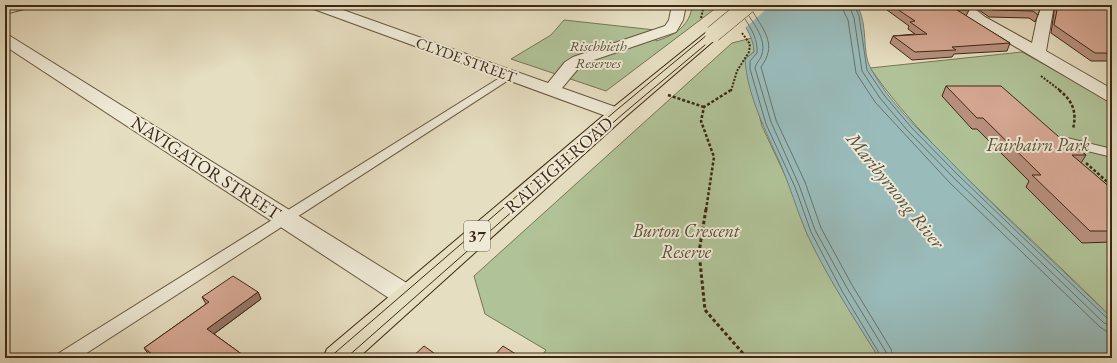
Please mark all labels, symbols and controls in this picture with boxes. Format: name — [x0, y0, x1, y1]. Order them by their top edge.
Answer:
street label: CLYDE STREET — [413, 33, 520, 87]
park label: Rischbieth Reserves — [569, 36, 628, 72]
street label: NAVIGATOR STREET — [127, 111, 286, 225]
street label: RALEIGH ROAD — [500, 111, 618, 218]
water label: Maribyrnong River — [840, 126, 951, 254]
park label: Fairbairn Park — [985, 133, 1090, 156]
park label: Burton Crescent Reserve — [632, 219, 740, 263]
road number: 37 — [464, 221, 490, 251]

